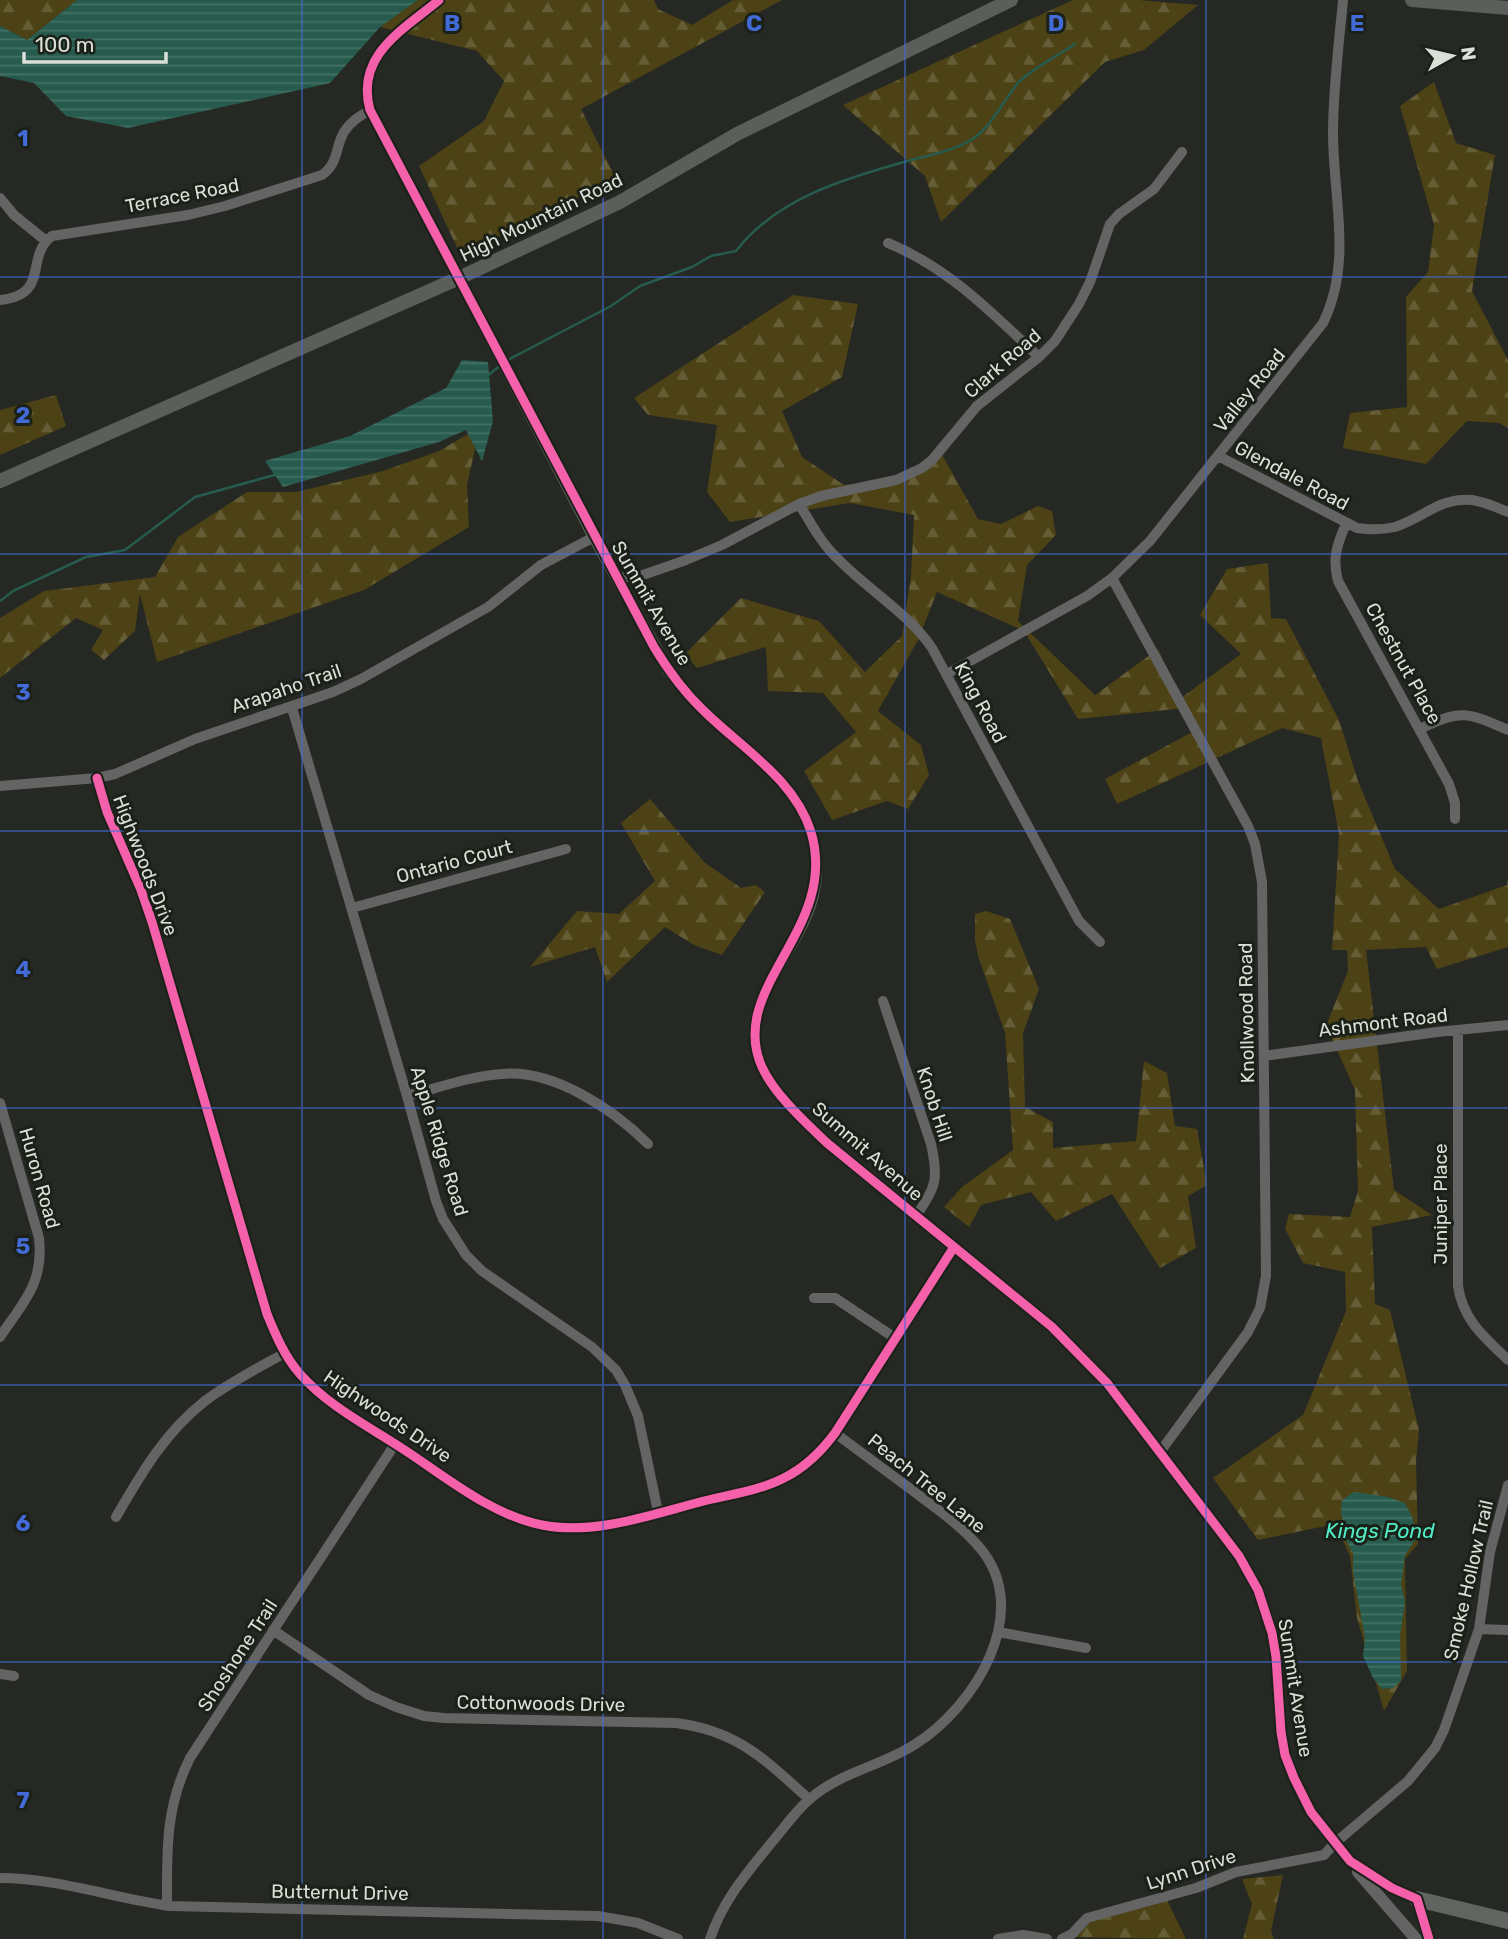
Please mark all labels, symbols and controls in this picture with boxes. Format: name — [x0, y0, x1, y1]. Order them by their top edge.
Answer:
text: B — [444, 9, 460, 37]
text: C — [746, 9, 762, 37]
text: D — [1048, 9, 1064, 37]
text: E — [1350, 9, 1364, 37]
scale bar — [24, 21, 166, 65]
north arrow — [1417, 21, 1487, 91]
text: 100 m — [35, 32, 94, 57]
text: N — [1456, 45, 1481, 62]
text: 1 — [17, 124, 29, 152]
street label: High Mountain Road — [456, 168, 626, 267]
street label: Terrace Road — [123, 173, 241, 218]
street label: Clark Road — [959, 324, 1045, 403]
street label: Valley Road — [1209, 344, 1290, 437]
text: 2 — [16, 401, 30, 429]
street label: Glendale Road — [1231, 436, 1353, 515]
street label: Summit Avenue — [607, 537, 696, 670]
street label: Chestnut Place — [1361, 598, 1446, 728]
street label: King Road — [950, 658, 1012, 747]
street label: Arapaho Trail — [228, 659, 344, 718]
text: 3 — [15, 678, 31, 706]
street label: Highwoods Drive — [108, 791, 183, 939]
street label: Ontario Court — [394, 835, 515, 888]
street label: Knollwood Road — [1234, 942, 1259, 1084]
text: 4 — [15, 955, 31, 983]
street label: Ashmont Road — [1317, 1003, 1449, 1042]
street label: Apple Ridge Road — [406, 1064, 473, 1219]
street label: Knob Hill — [912, 1064, 957, 1144]
street label: Summit Avenue — [807, 1097, 928, 1206]
street label: Huron Road — [14, 1125, 65, 1231]
street label: Juniper Place — [1429, 1143, 1452, 1265]
text: 5 — [16, 1232, 31, 1260]
street label: Highwoods Drive — [319, 1365, 456, 1468]
street label: Peach Tree Lane — [863, 1429, 990, 1538]
street label: Smoke Hollow Trail — [1439, 1498, 1498, 1663]
text: 6 — [16, 1509, 31, 1537]
water label: Kings Pond — [1325, 1518, 1435, 1543]
street label: Shoshone Trail — [193, 1595, 282, 1716]
street label: Summit Avenue — [1273, 1617, 1318, 1759]
street label: Cottonwoods Drive — [456, 1691, 626, 1716]
text: 7 — [16, 1786, 30, 1814]
street label: Lynn Drive — [1143, 1844, 1239, 1895]
street label: Butternut Drive — [271, 1880, 409, 1905]

